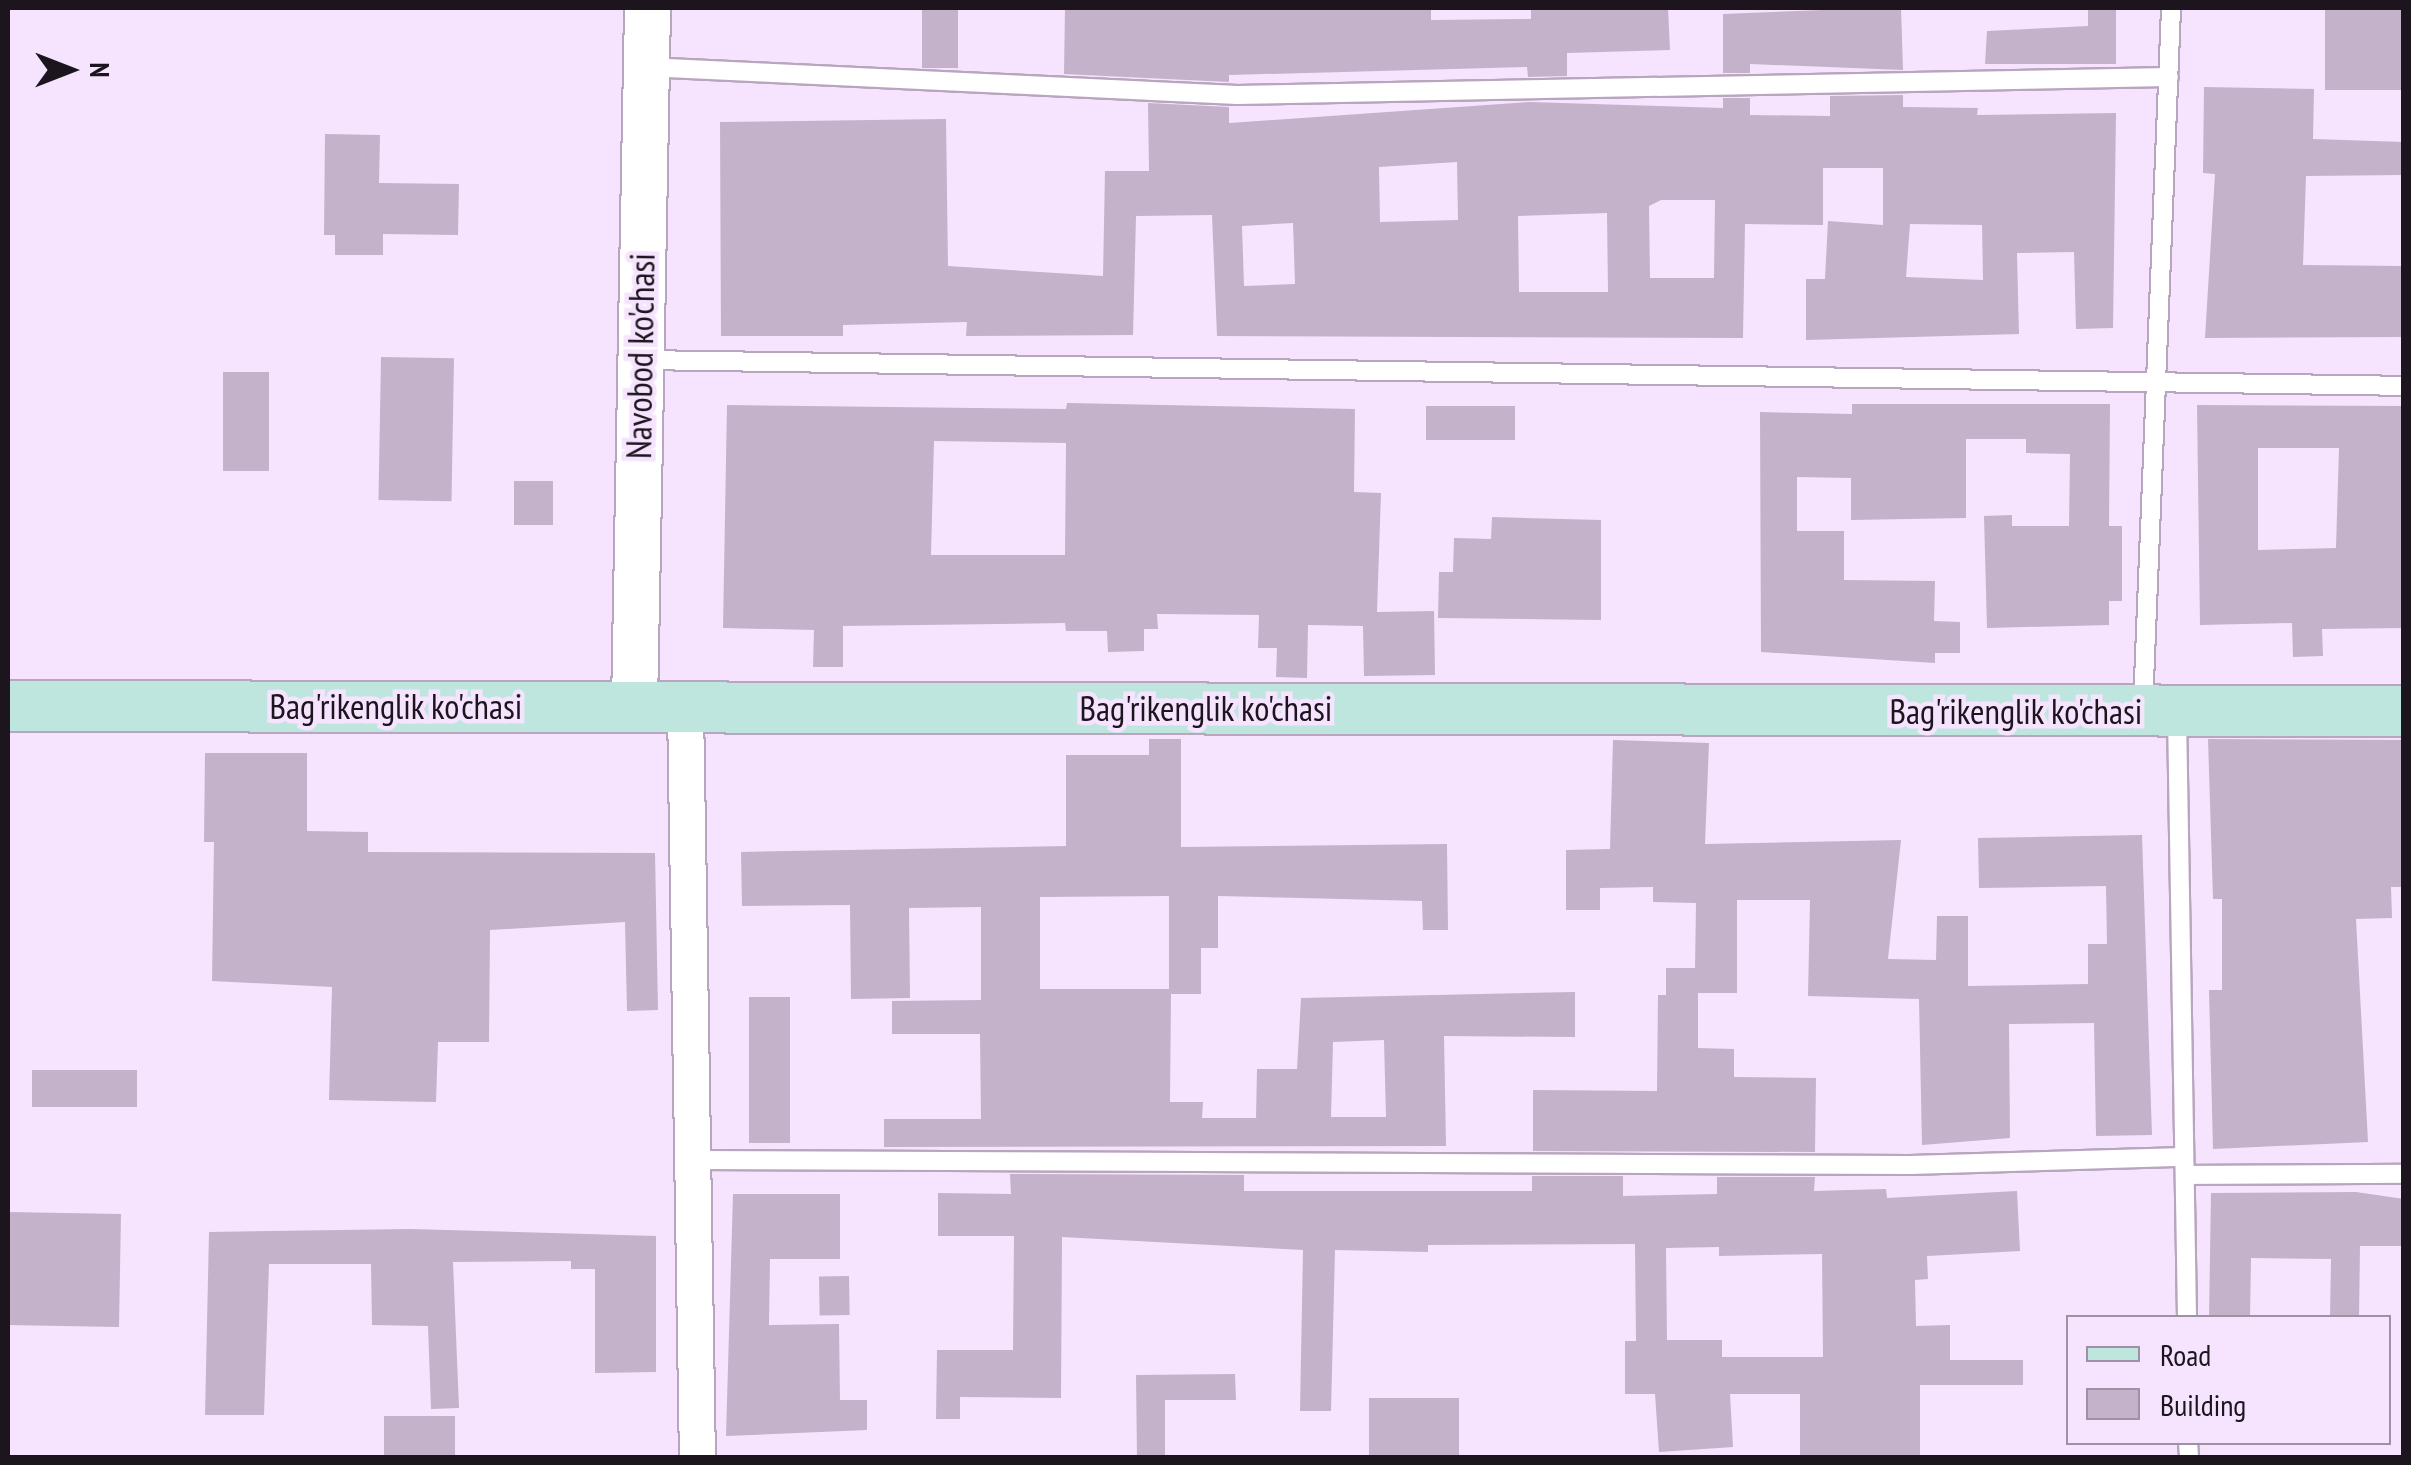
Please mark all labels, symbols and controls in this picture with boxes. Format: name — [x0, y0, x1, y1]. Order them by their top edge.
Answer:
north arrow — [20, 20, 120, 120]
text: N — [82, 62, 119, 78]
street label: Navobod ko'chasi — [617, 253, 663, 459]
street label: Bag'rikenglik ko'chasi — [269, 685, 523, 727]
street label: Bag'rikenglik ko'chasi — [1079, 687, 1333, 729]
street label: Bag'rikenglik ko'chasi — [1889, 690, 2143, 732]
legend — [2066, 1315, 2391, 1445]
text: Road — [2160, 1335, 2211, 1374]
text: Building — [2160, 1385, 2246, 1424]

